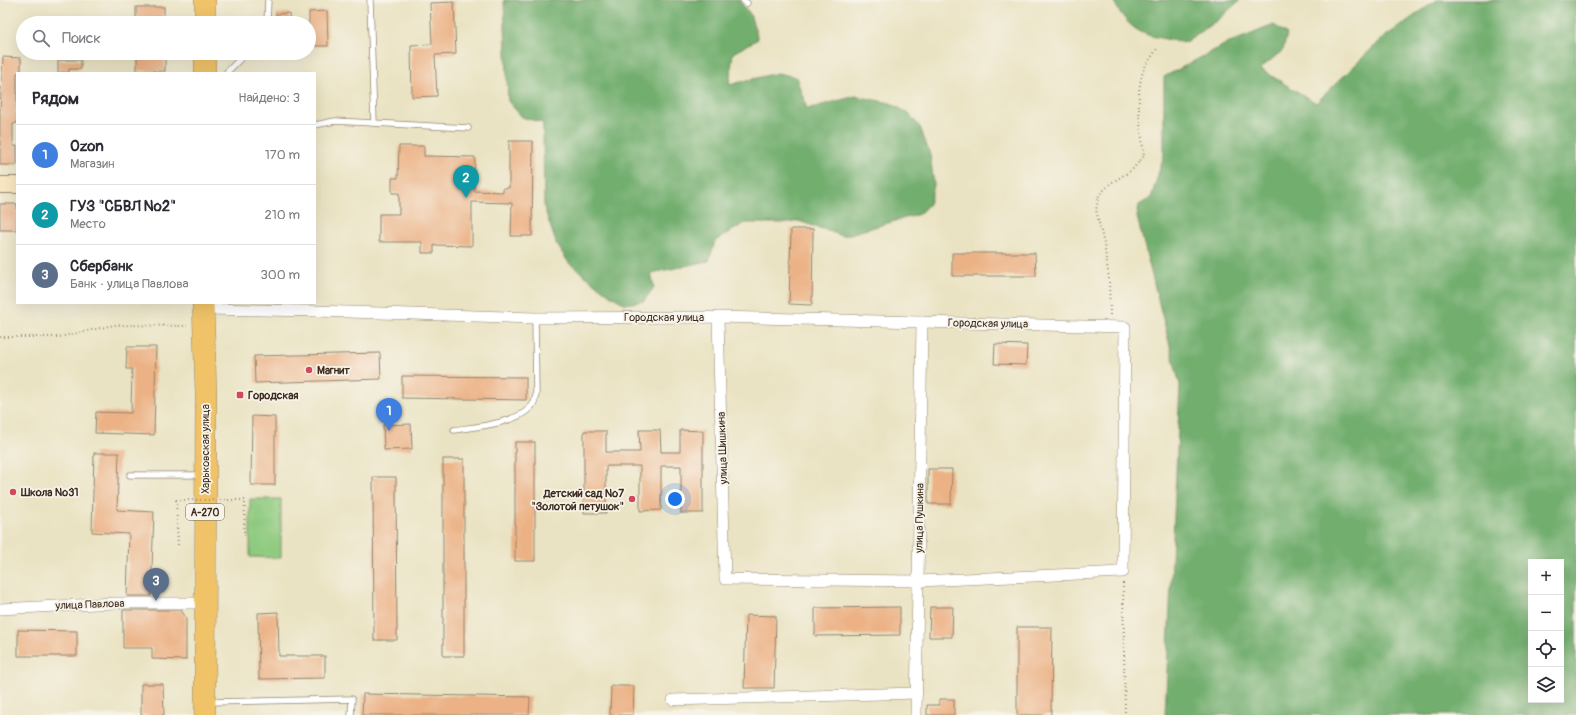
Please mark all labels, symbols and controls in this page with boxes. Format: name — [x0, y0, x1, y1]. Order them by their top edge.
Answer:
search box — [16, 16, 316, 60]
icon: search — [30, 27, 52, 49]
text: Поиск — [62, 29, 101, 48]
text: Рядом — [32, 88, 79, 109]
text: Найдено: 3 — [238, 90, 300, 106]
text: Ozon — [70, 137, 104, 156]
text: 1 — [42, 147, 48, 163]
text: 170 m — [265, 147, 300, 163]
text: Магазин — [70, 156, 114, 172]
pin: 2 — [453, 165, 479, 198]
text: ГУЗ "СБВЛ №2" — [70, 197, 176, 216]
text: 2 — [41, 207, 49, 223]
text: 210 m — [264, 207, 300, 223]
text: Место — [70, 216, 106, 232]
text: Сбербанк — [70, 257, 133, 276]
text: 3 — [41, 267, 49, 283]
text: 300 m — [261, 267, 300, 283]
text: Банк · улица Павлова — [70, 276, 189, 292]
street label: Городская улица — [624, 311, 704, 324]
street label: Городская улица — [948, 316, 1028, 331]
place label: Магнит — [317, 364, 350, 377]
marker: Магнит — [304, 365, 314, 375]
place label: Городская — [248, 389, 298, 402]
marker: Городская — [235, 390, 245, 400]
pin: 1 — [376, 398, 402, 431]
street label: Харьковская улица — [199, 404, 212, 494]
street label: улица Шишкина — [715, 411, 730, 486]
street label: улица Пушкина — [912, 483, 927, 554]
place label: Школа №31 — [20, 486, 79, 499]
marker: Школа №31 — [8, 487, 18, 497]
place label: Детский сад №7 "Золотой петушок" — [531, 487, 624, 513]
your location — [665, 489, 685, 509]
marker: Детский сад №7 "Золотой петушок" — [627, 494, 637, 504]
road number: А-270 — [186, 504, 224, 520]
map controls — [1528, 559, 1564, 703]
button: + — [1528, 559, 1564, 595]
pin: 3 — [143, 568, 169, 601]
button: − — [1528, 595, 1564, 631]
street label: улица Павлова — [54, 597, 125, 612]
button: locate — [1528, 631, 1564, 667]
button: layers — [1528, 667, 1564, 703]

